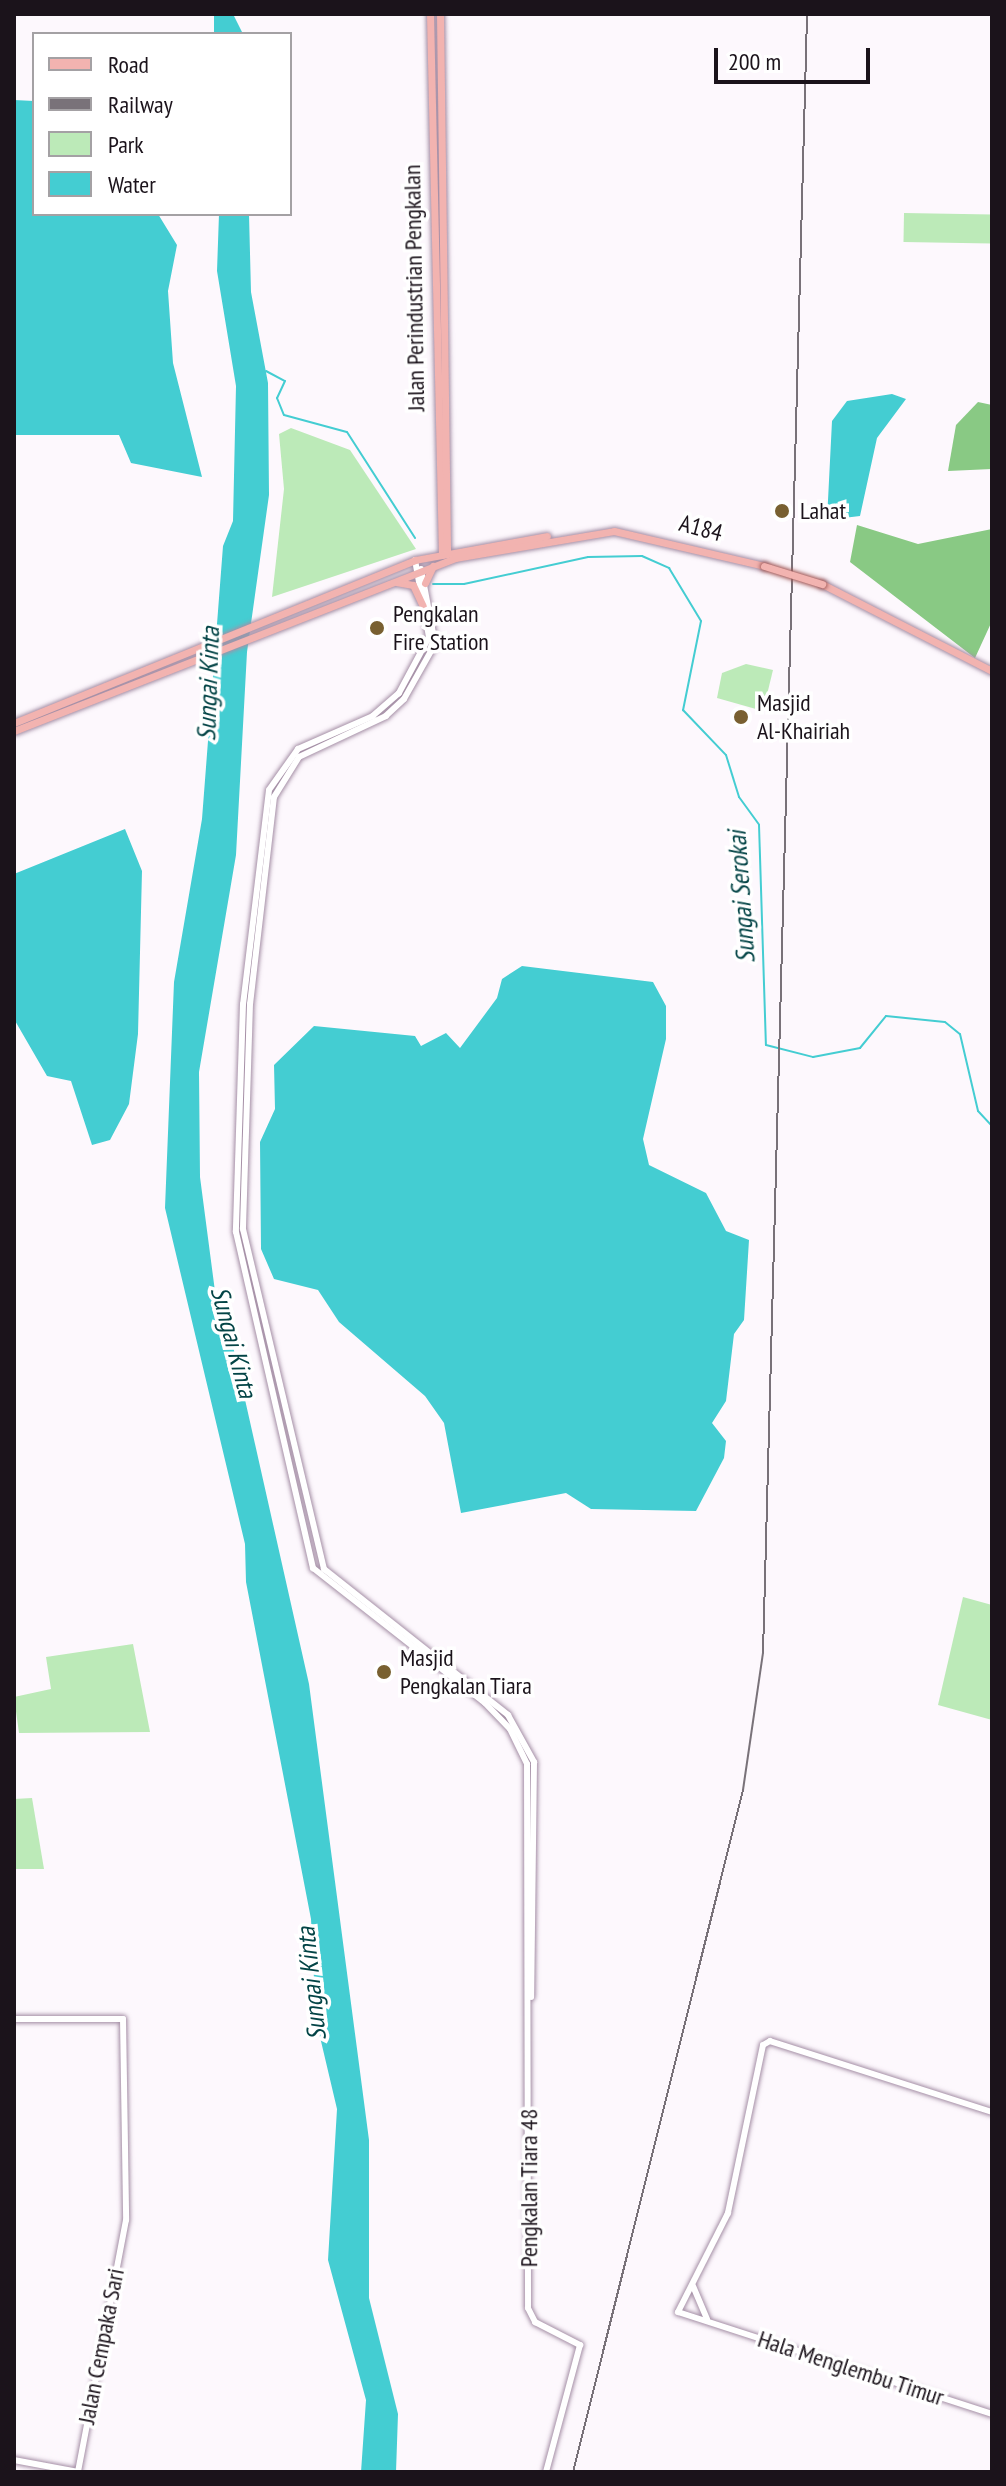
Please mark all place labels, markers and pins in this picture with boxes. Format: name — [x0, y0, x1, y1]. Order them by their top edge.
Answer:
place label: Lahat — [800, 497, 846, 525]
marker: Lahat — [771, 500, 793, 522]
place label: Pengkalan Fire Station — [393, 600, 489, 656]
marker: Pengkalan Fire Station — [368, 619, 386, 637]
place label: Masjid Al-Khairiah — [757, 689, 850, 745]
marker: Masjid Al-Khairiah — [732, 708, 750, 726]
place label: Masjid Pengkalan Tiara — [400, 1644, 532, 1700]
marker: Masjid Pengkalan Tiara — [375, 1663, 393, 1681]

